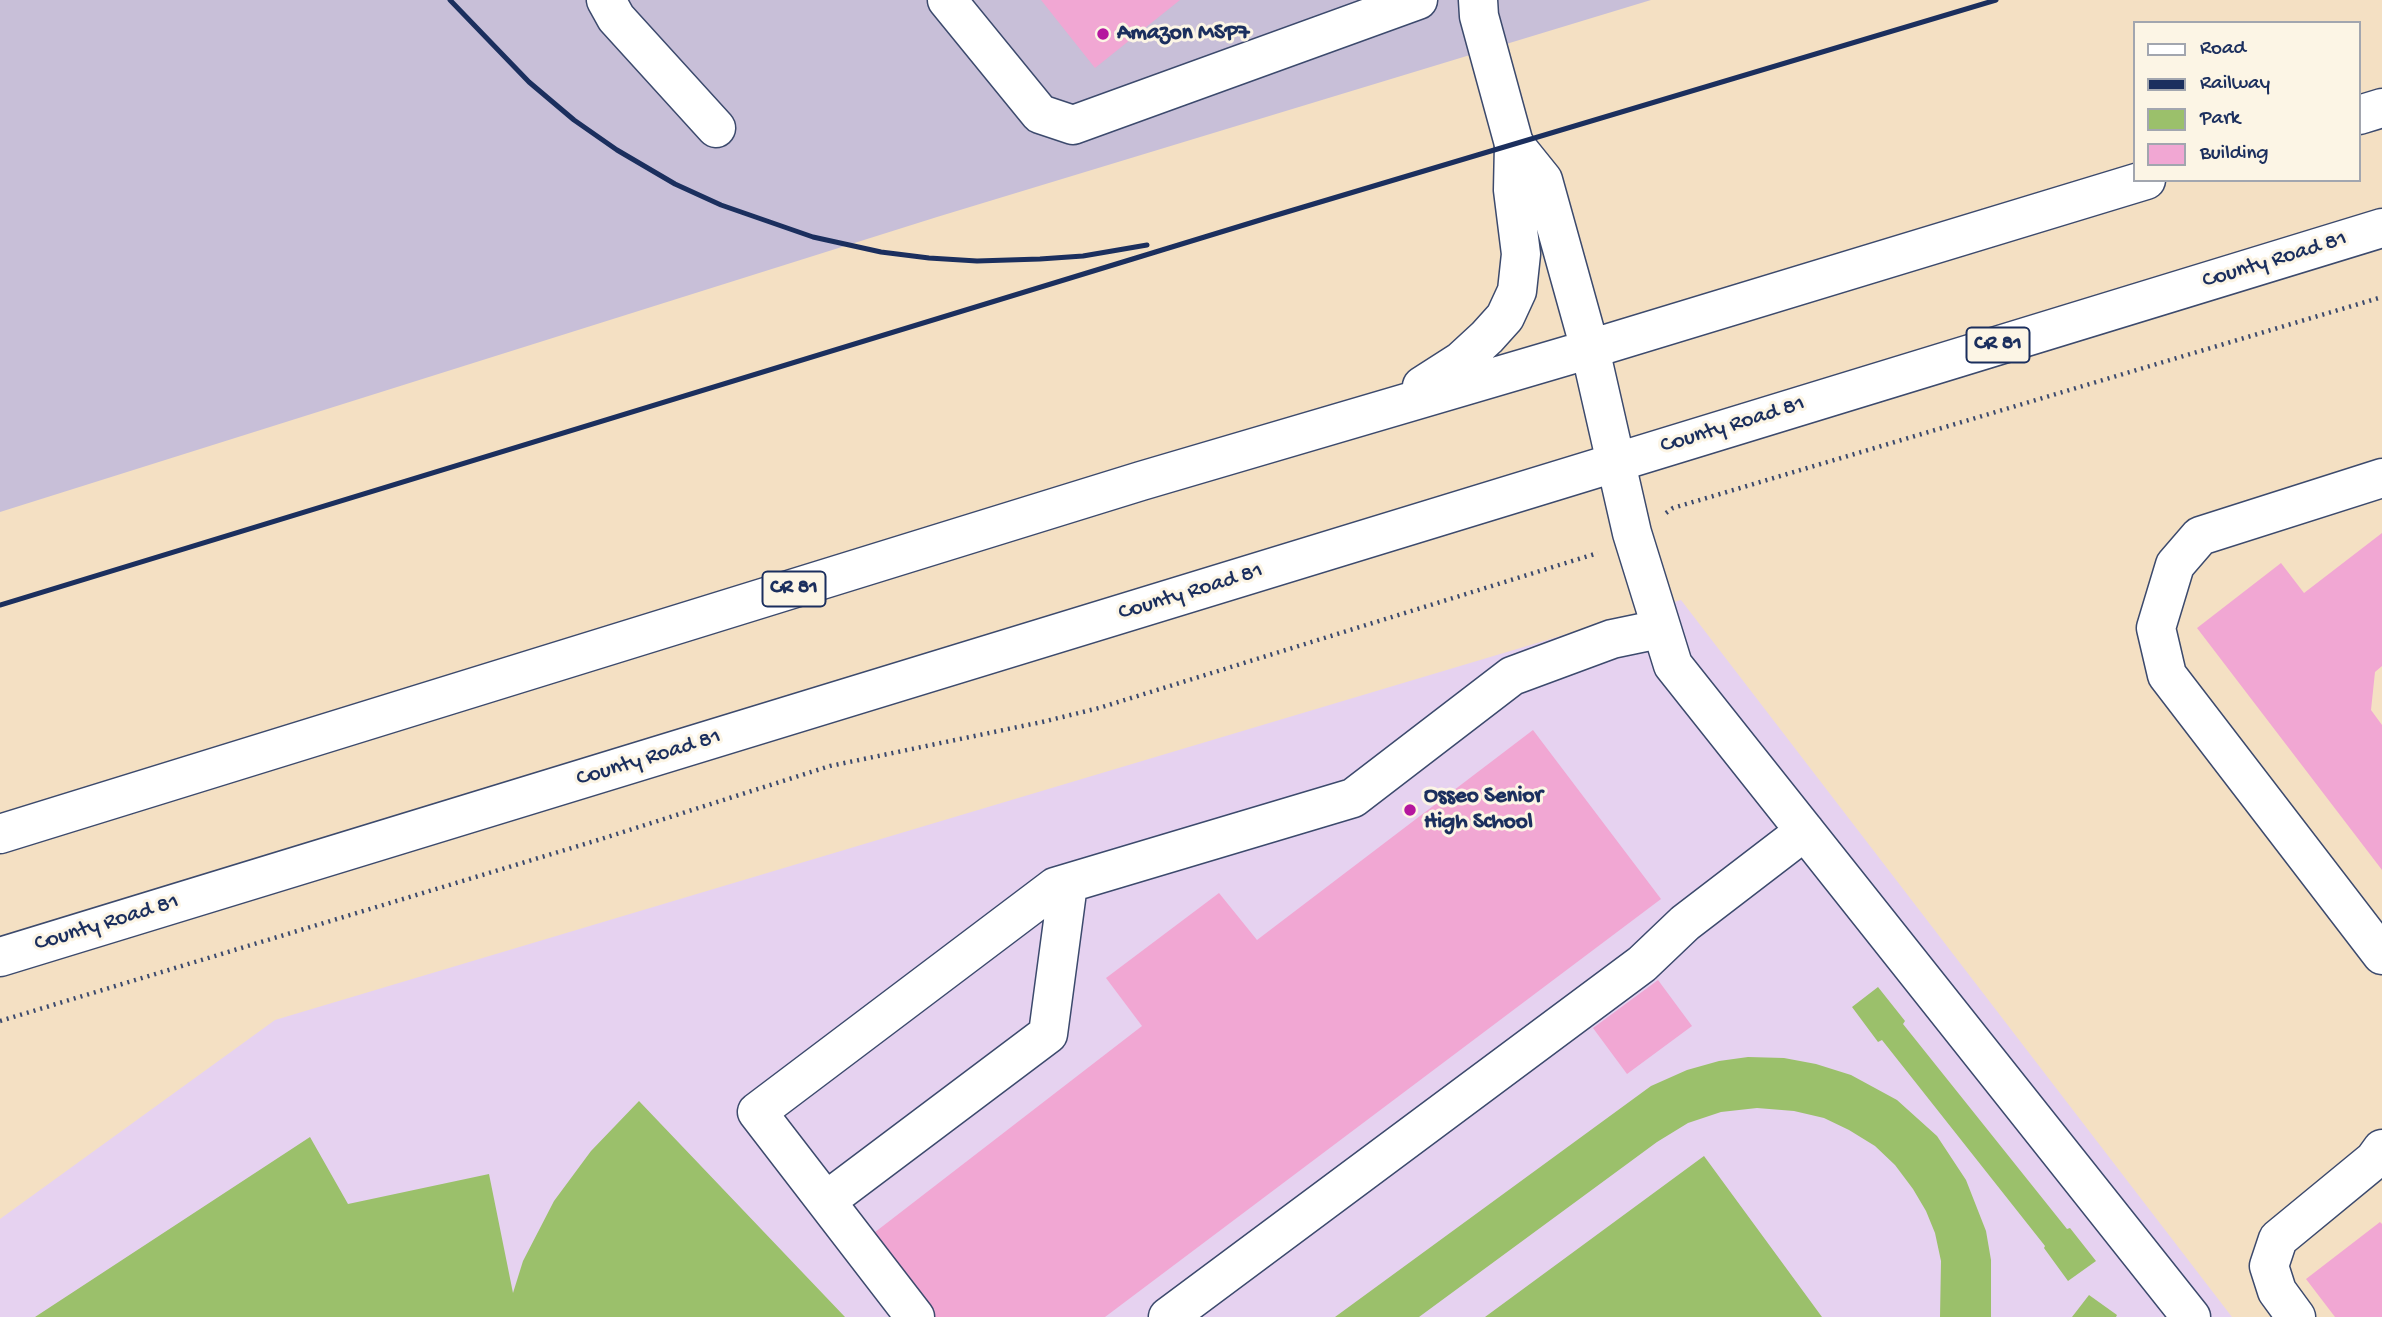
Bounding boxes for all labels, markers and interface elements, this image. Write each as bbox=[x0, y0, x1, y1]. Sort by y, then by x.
place label: Amazon MSP7 bbox=[1117, 20, 1249, 48]
legend bbox=[2134, 21, 2361, 182]
marker: Amazon MSP7 bbox=[1095, 26, 1111, 42]
text: Road bbox=[2200, 37, 2246, 62]
text: Railway bbox=[2200, 72, 2270, 97]
text: Park bbox=[2200, 107, 2240, 132]
text: Building bbox=[2200, 142, 2269, 167]
street label: County Road 81 bbox=[2199, 226, 2351, 296]
road number: CR 81 bbox=[1966, 328, 2030, 362]
street label: County Road 81 bbox=[1657, 391, 1809, 461]
street label: County Road 81 bbox=[1115, 558, 1267, 628]
road number: CR 81 bbox=[762, 572, 826, 606]
street label: County Road 81 bbox=[573, 724, 725, 794]
place label: Osseo Senior High School bbox=[1424, 783, 1543, 837]
marker: Osseo Senior High School bbox=[1402, 802, 1418, 818]
street label: County Road 81 bbox=[31, 889, 183, 959]

